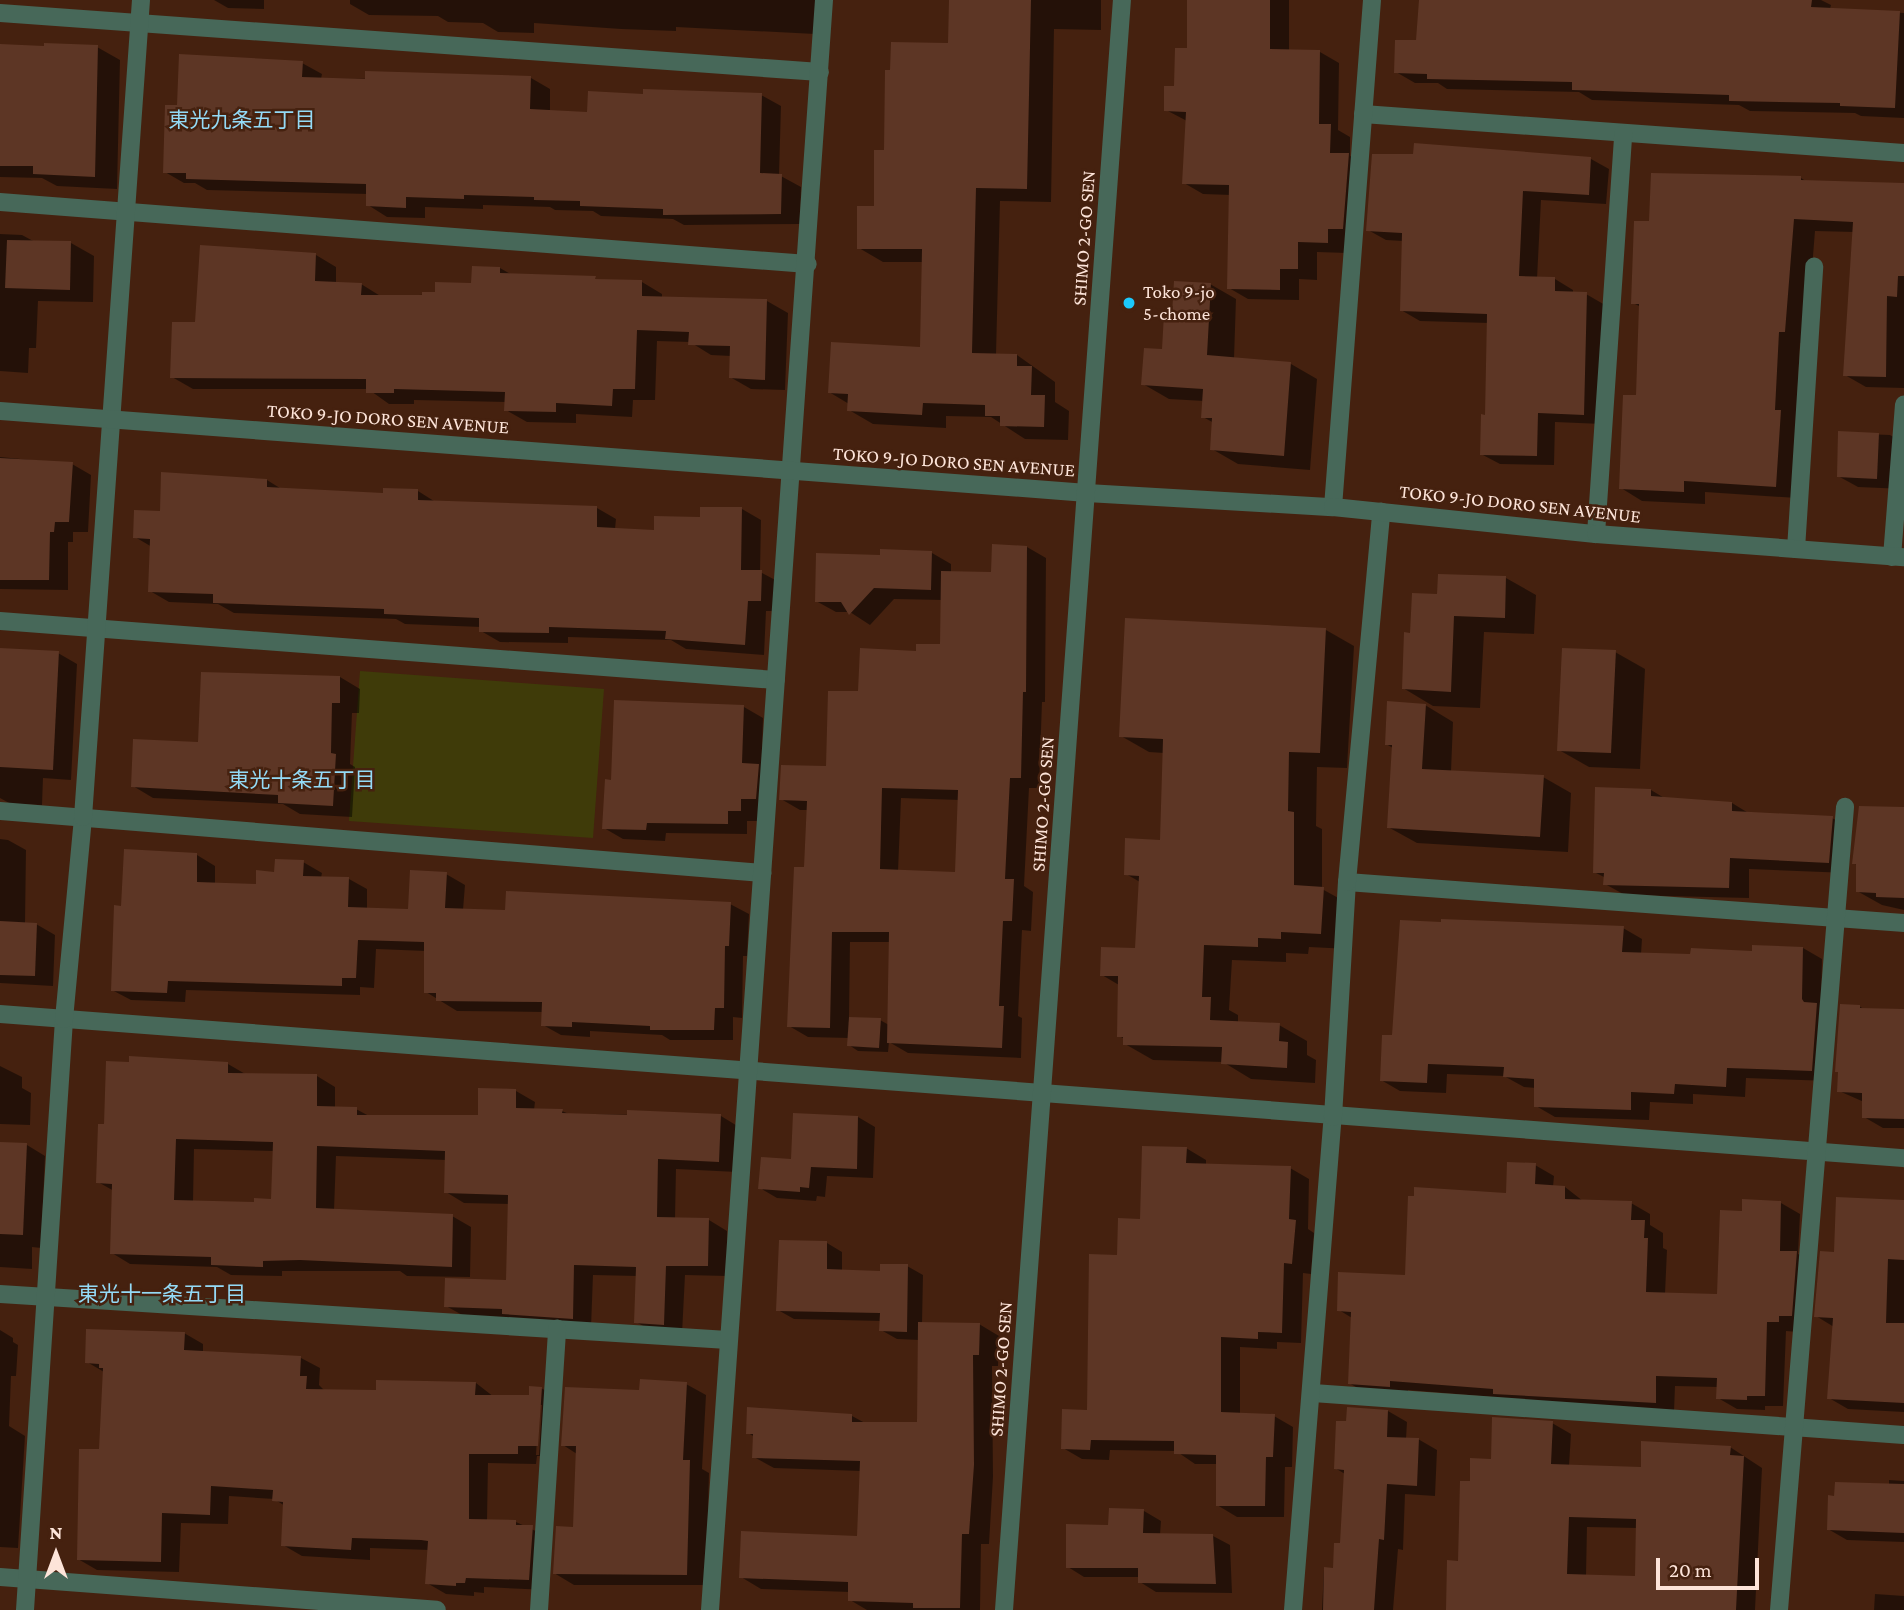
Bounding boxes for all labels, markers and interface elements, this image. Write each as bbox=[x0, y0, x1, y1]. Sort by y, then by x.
district label: 東光九条五丁目 bbox=[169, 107, 315, 133]
street label: SHIMO 2-GO SEN bbox=[1068, 170, 1100, 306]
place label: Toko 9-jo 5-chome bbox=[1143, 281, 1215, 325]
marker: Toko 9-jo 5-chome bbox=[1121, 295, 1137, 311]
street label: TOKO 9-JO DORO SEN AVENUE bbox=[266, 399, 510, 439]
street label: TOKO 9-JO DORO SEN AVENUE bbox=[832, 442, 1076, 482]
street label: TOKO 9-JO DORO SEN AVENUE bbox=[1398, 480, 1642, 528]
street label: SHIMO 2-GO SEN bbox=[1027, 736, 1059, 872]
district label: 東光十条五丁目 bbox=[229, 767, 375, 793]
district label: 東光十一条五丁目 bbox=[78, 1281, 246, 1307]
street label: SHIMO 2-GO SEN bbox=[985, 1301, 1017, 1437]
north arrow bbox=[21, 1519, 91, 1589]
text: N bbox=[50, 1522, 62, 1543]
scale bar bbox=[1659, 1544, 1762, 1588]
text: 20 m bbox=[1669, 1558, 1712, 1582]

